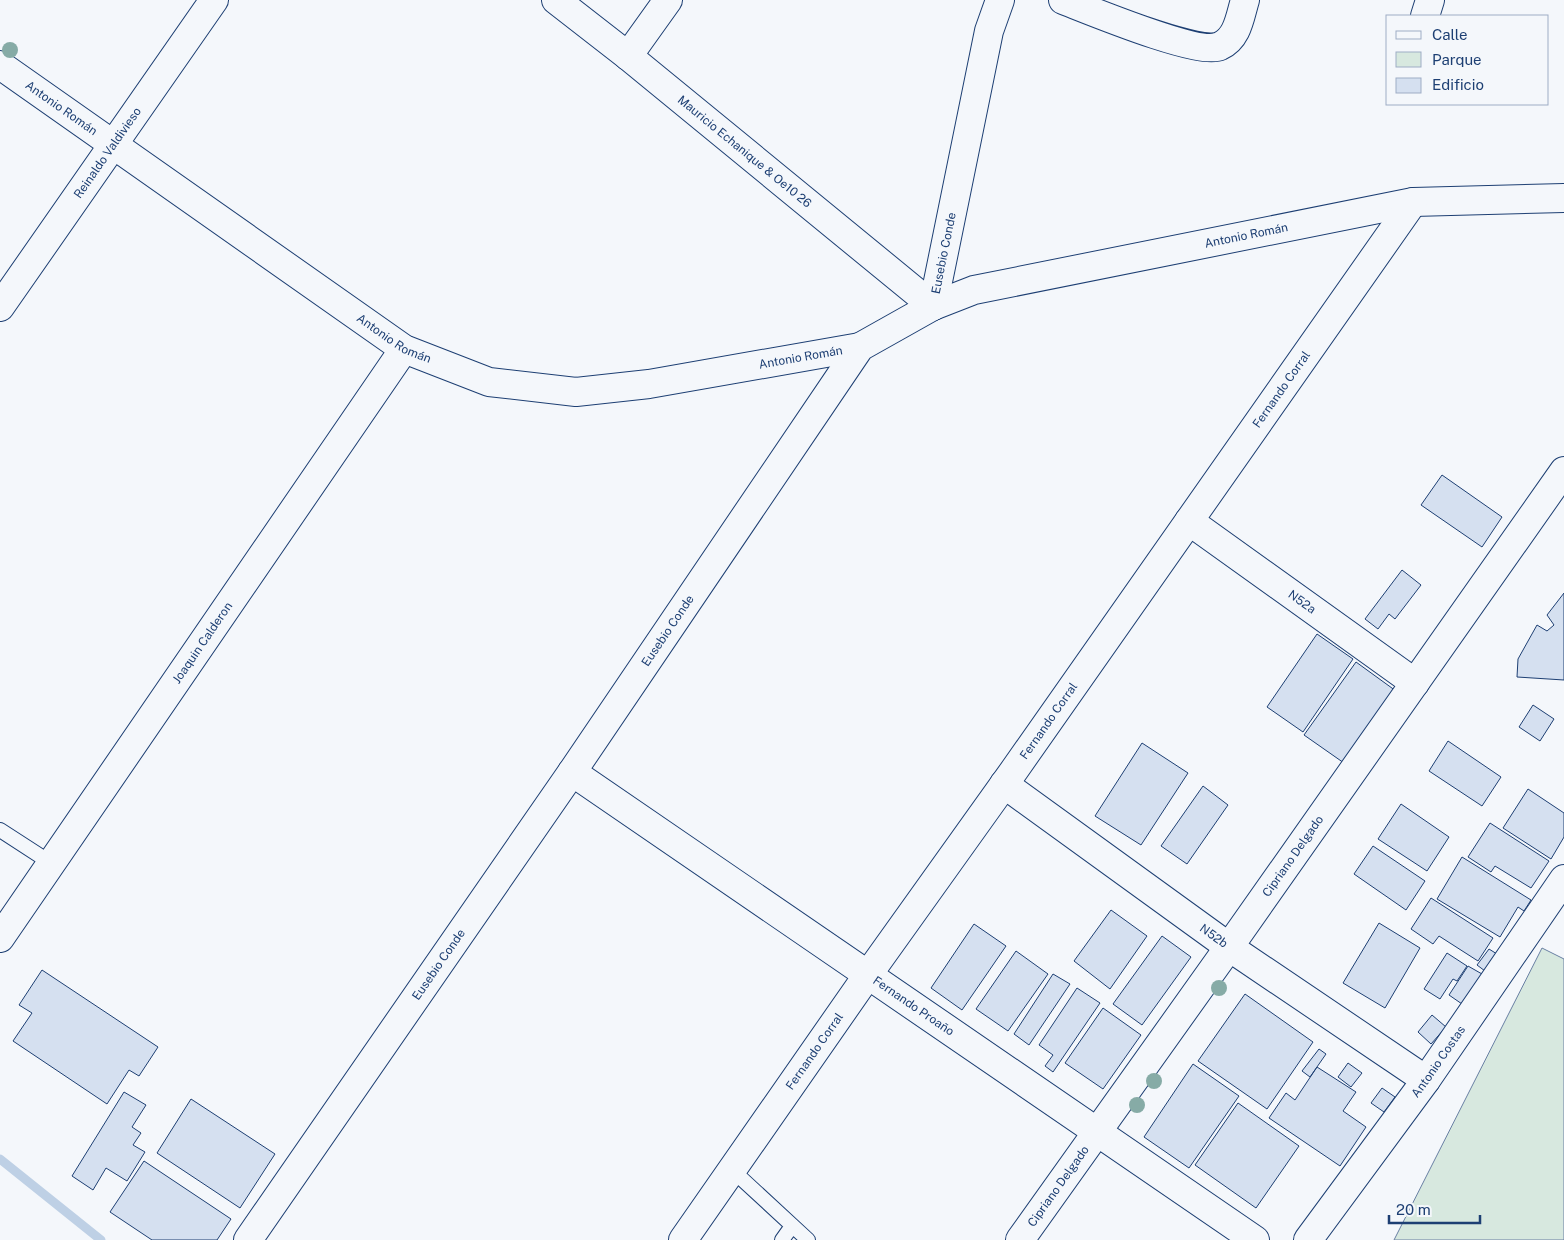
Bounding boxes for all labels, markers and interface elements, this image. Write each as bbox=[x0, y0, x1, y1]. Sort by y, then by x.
legend bbox=[1386, 15, 1549, 105]
text: Calle bbox=[1432, 26, 1468, 43]
text: Parque bbox=[1432, 51, 1482, 68]
text: Edificio bbox=[1432, 76, 1484, 93]
street label: Antonio Román bbox=[23, 78, 100, 138]
street label: Mauricio Echanique & Oe10 26 bbox=[675, 93, 814, 211]
street label: Reinaldo Valdivieso bbox=[71, 104, 144, 201]
street label: Eusebio Conde bbox=[929, 211, 959, 295]
street label: Antonio Román bbox=[1203, 220, 1289, 251]
street label: Antonio Román bbox=[354, 311, 433, 366]
street label: Antonio Román bbox=[758, 343, 844, 372]
street label: Fernando Corral bbox=[1250, 348, 1313, 430]
street label: N52a bbox=[1285, 587, 1318, 617]
street label: Eusebio Conde bbox=[639, 592, 697, 669]
street label: Joaquin Calderon bbox=[170, 599, 235, 686]
street label: Fernando Corral bbox=[1017, 680, 1081, 762]
street label: Cipriano Delgado bbox=[1260, 813, 1326, 900]
street label: N52b bbox=[1197, 921, 1230, 951]
street label: Eusebio Conde bbox=[409, 926, 468, 1003]
street label: Fernando Proaño bbox=[870, 973, 957, 1039]
street label: Fernando Corral bbox=[783, 1010, 846, 1092]
street label: Antonio Costas bbox=[1409, 1023, 1468, 1100]
street label: Cipriano Delgado bbox=[1025, 1143, 1092, 1230]
scale bar bbox=[1389, 1192, 1480, 1224]
text: 20 m bbox=[1396, 1201, 1431, 1218]

